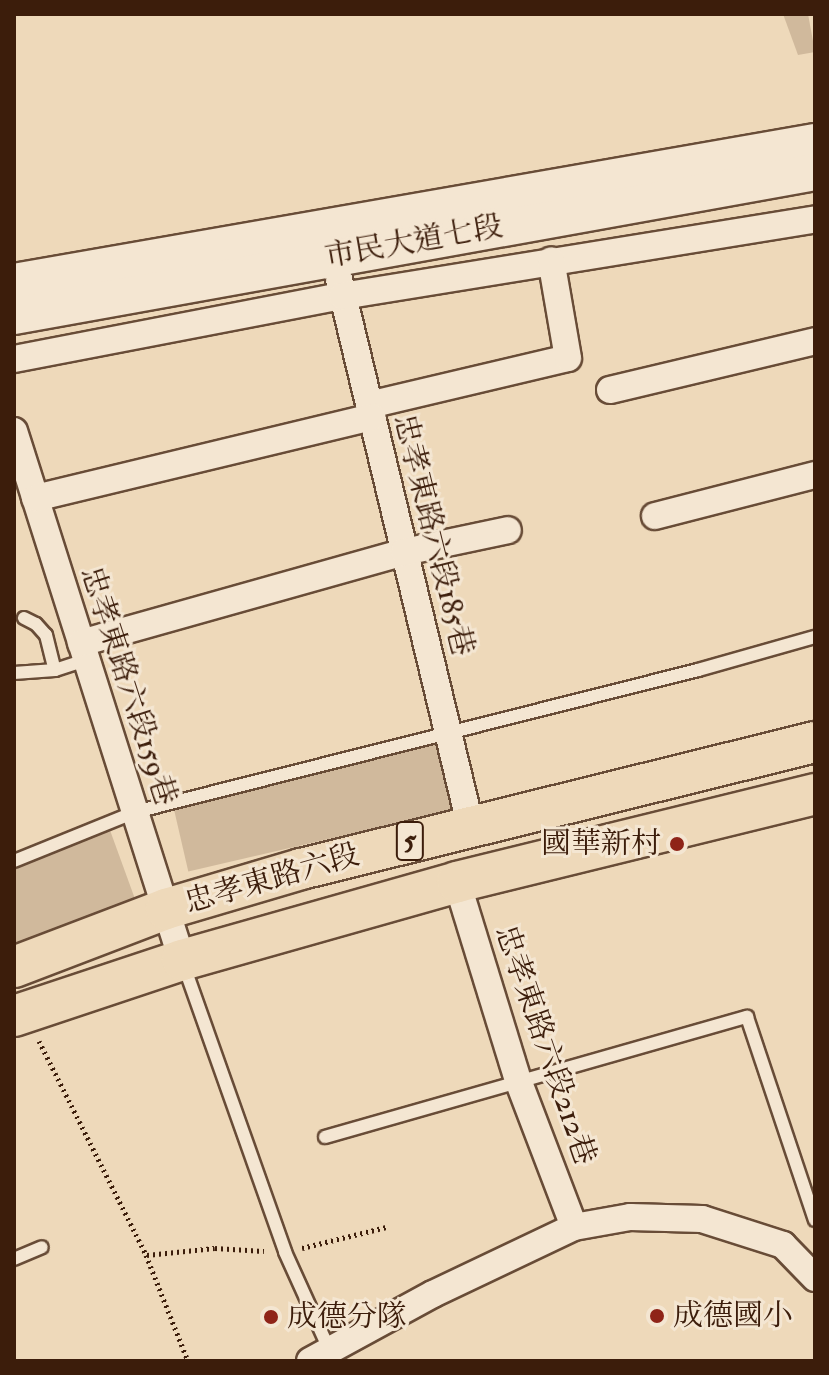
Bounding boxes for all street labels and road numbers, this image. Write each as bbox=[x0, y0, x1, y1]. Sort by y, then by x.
street label: 市民大道七段 bbox=[322, 209, 506, 275]
street label: 忠孝東路六段185巷 bbox=[386, 410, 480, 660]
street label: 忠孝東路六段159巷 bbox=[72, 562, 184, 810]
road number: 5 bbox=[394, 817, 426, 865]
street label: 忠孝東路六段 bbox=[181, 837, 363, 921]
street label: 忠孝東路六段212巷 bbox=[487, 920, 603, 1170]

